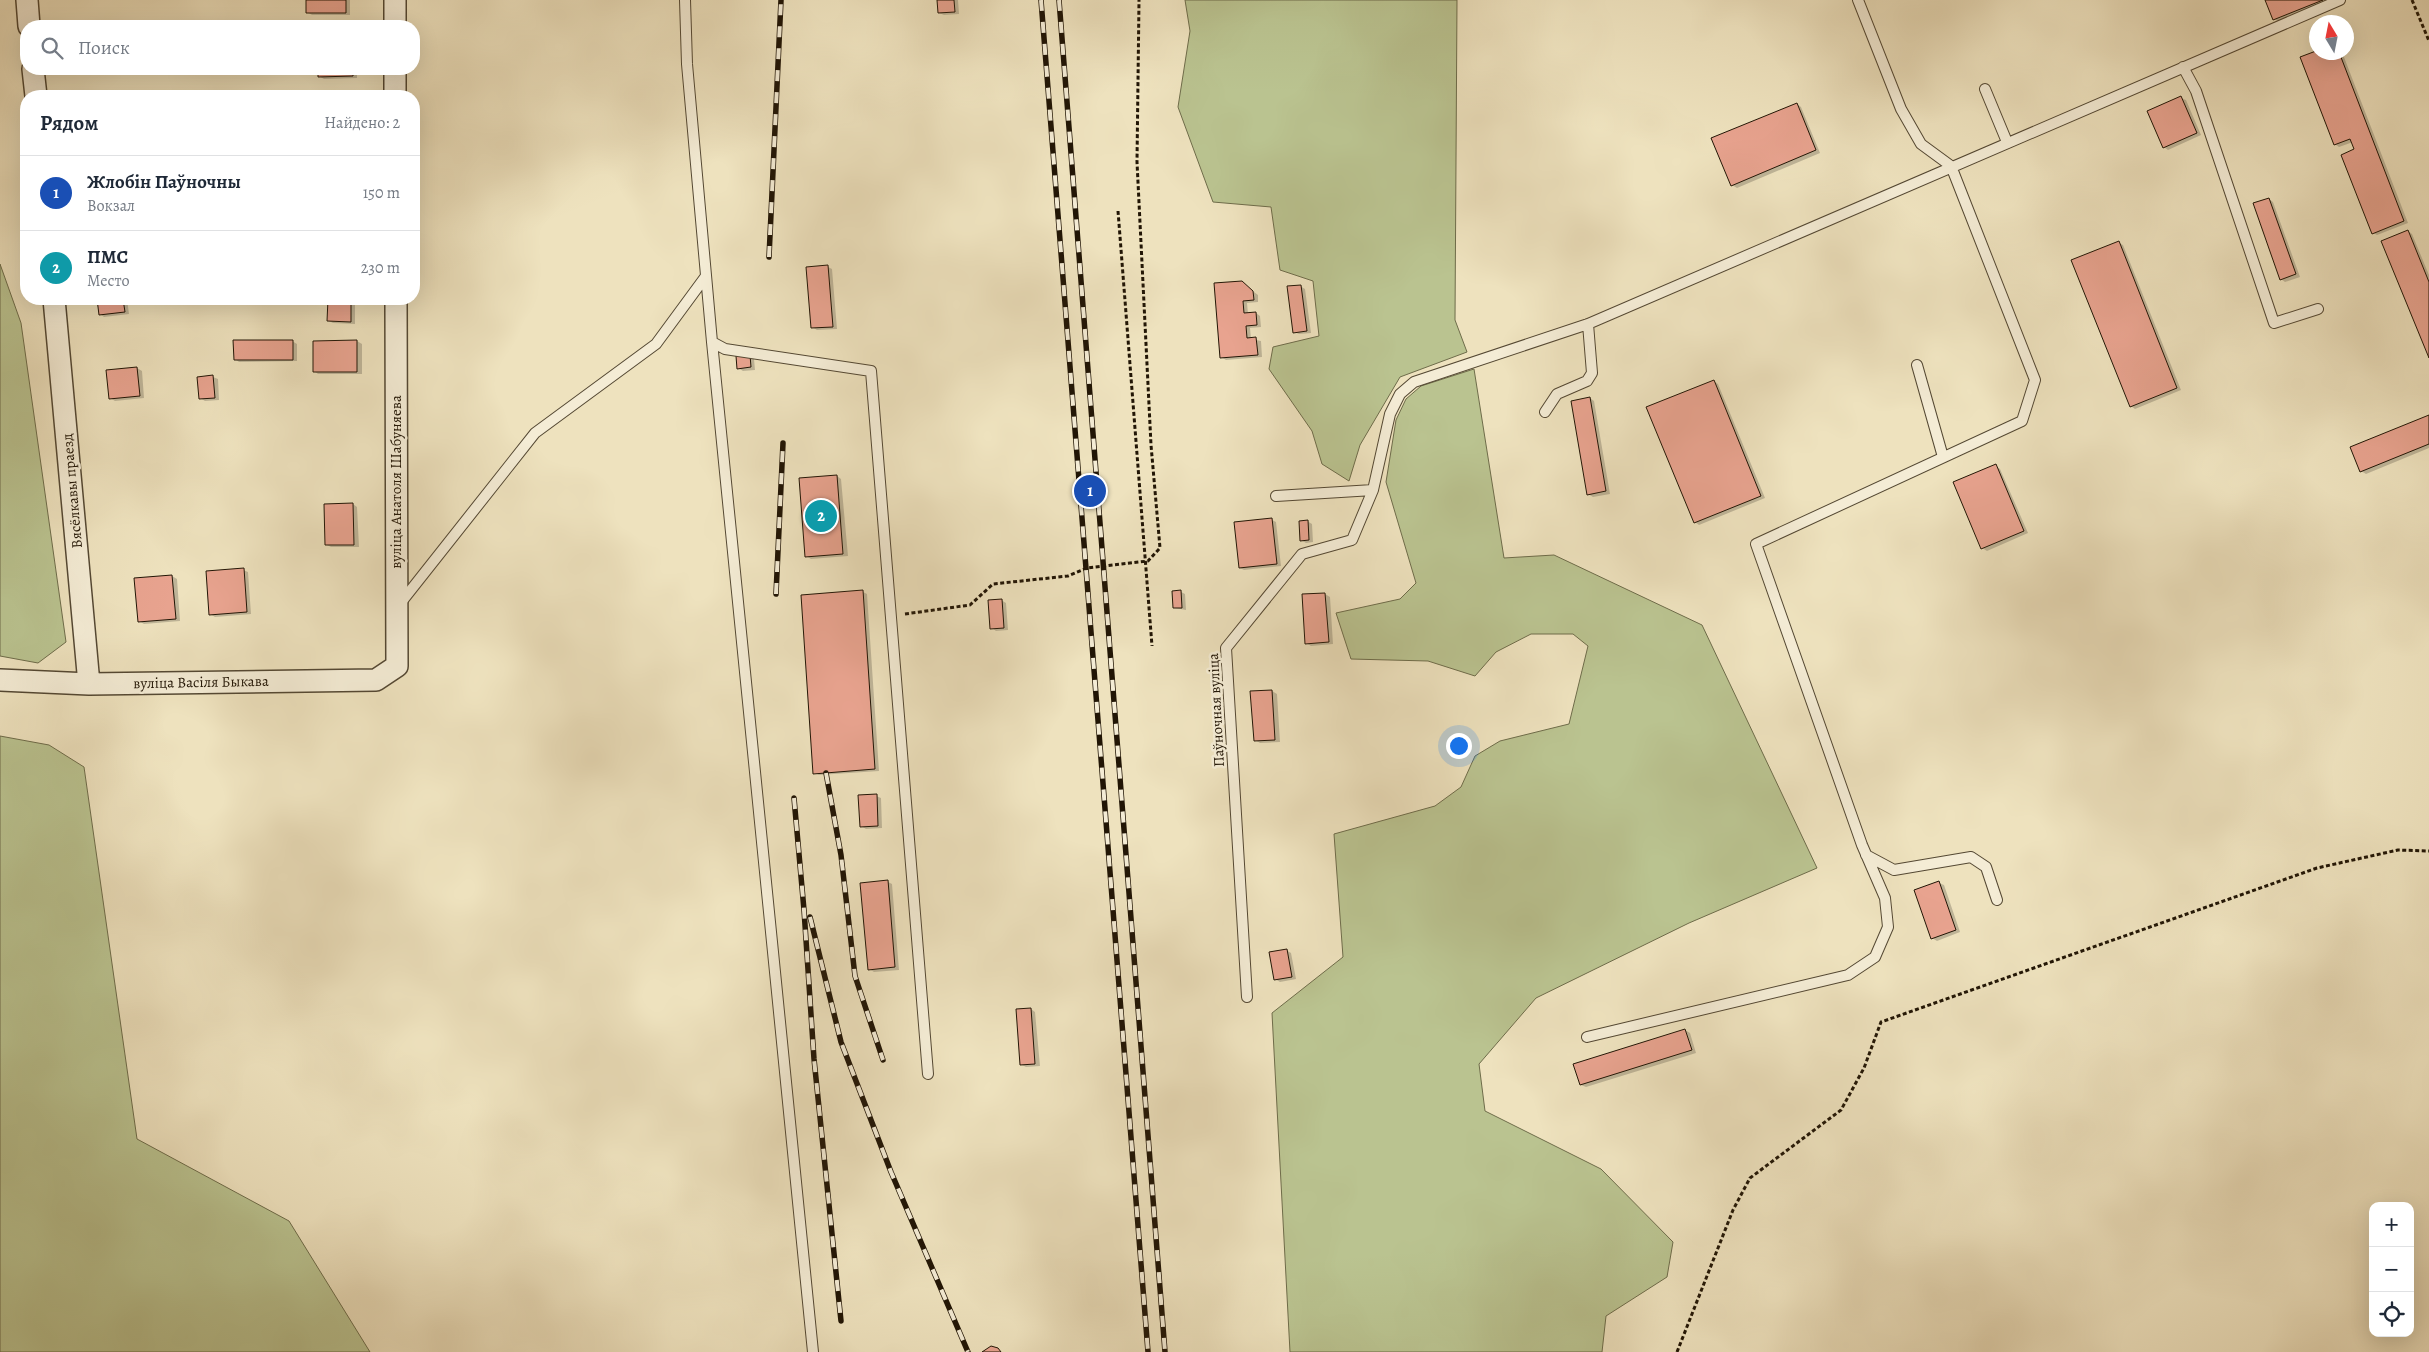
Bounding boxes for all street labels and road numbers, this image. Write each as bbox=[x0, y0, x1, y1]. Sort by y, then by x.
street label: вуліца Анатоля Шабуняева bbox=[386, 395, 406, 569]
street label: Вясёлкавы праезд bbox=[57, 433, 87, 549]
street label: Паўночная вуліца bbox=[1203, 652, 1229, 767]
street label: вуліца Васіля Быкава bbox=[133, 671, 269, 693]

